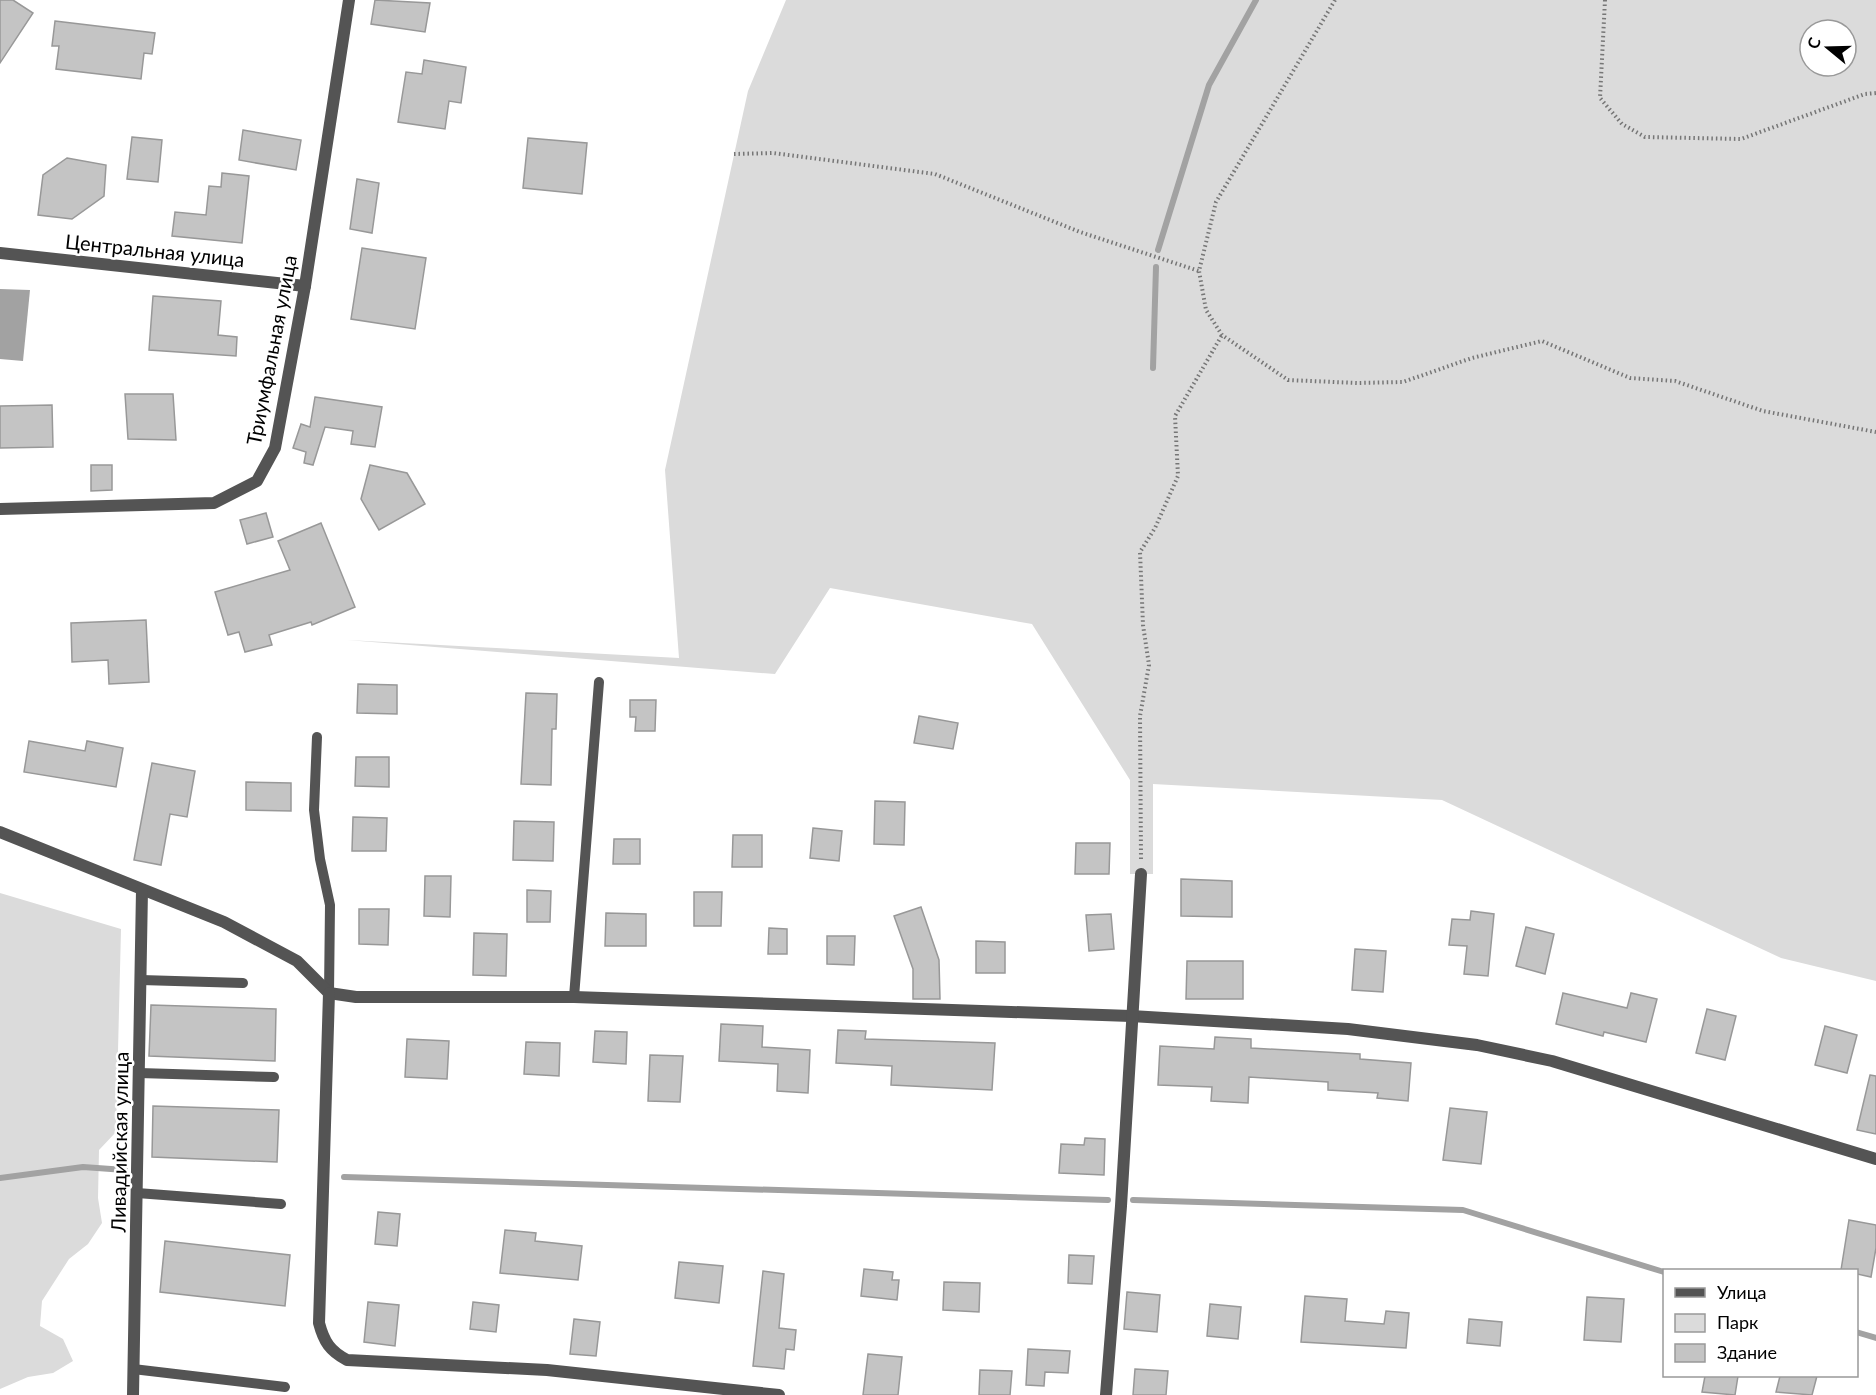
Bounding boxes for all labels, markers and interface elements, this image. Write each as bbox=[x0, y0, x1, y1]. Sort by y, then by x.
north arrow bbox=[1798, 18, 1858, 78]
text: С bbox=[1803, 34, 1824, 51]
street label: Центральная улица bbox=[64, 229, 246, 271]
street label: Триумфальная улица bbox=[241, 253, 301, 447]
street label: Ливадийская улица bbox=[105, 1052, 133, 1233]
legend bbox=[1663, 1269, 1858, 1377]
text: Улица bbox=[1717, 1281, 1767, 1303]
text: Парк bbox=[1717, 1311, 1759, 1333]
text: Здание bbox=[1717, 1341, 1777, 1363]

